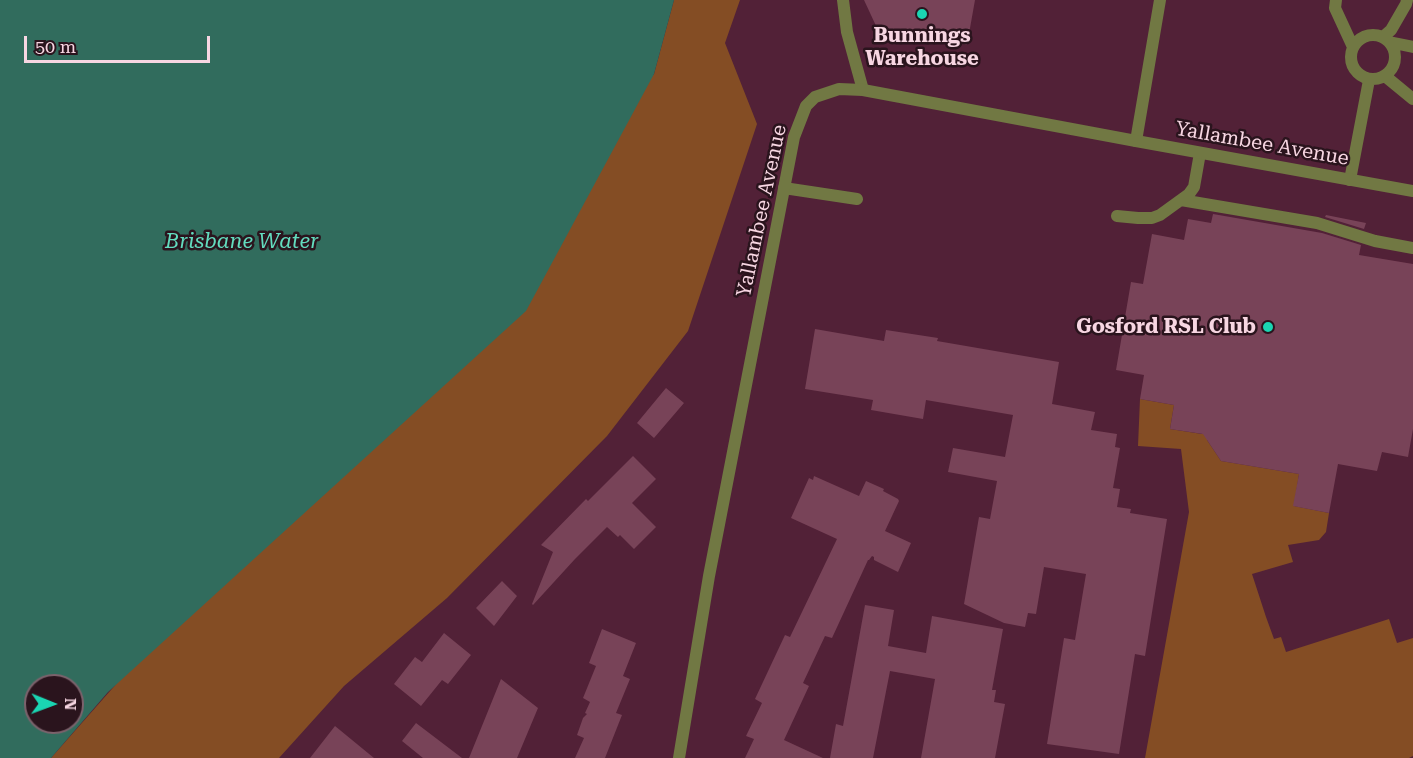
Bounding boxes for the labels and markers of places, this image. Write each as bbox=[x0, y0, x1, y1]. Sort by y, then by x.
marker: Bunnings Warehouse bbox=[915, 7, 929, 21]
place label: Bunnings Warehouse bbox=[865, 24, 979, 71]
place label: Gosford RSL Club bbox=[1076, 315, 1256, 339]
marker: Gosford RSL Club bbox=[1261, 320, 1275, 334]

